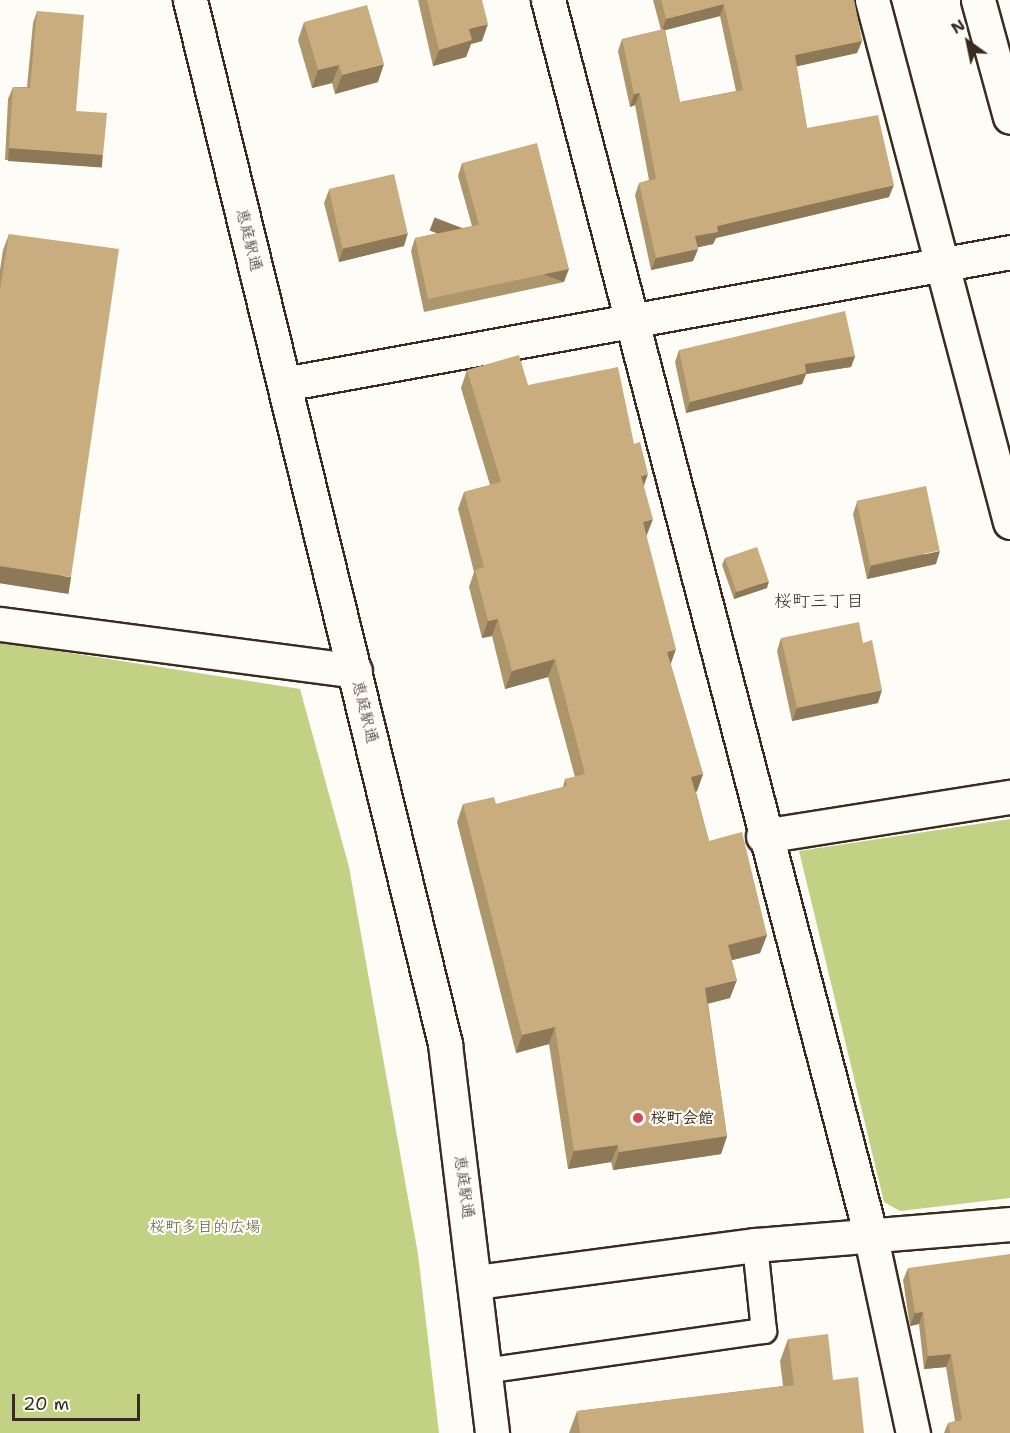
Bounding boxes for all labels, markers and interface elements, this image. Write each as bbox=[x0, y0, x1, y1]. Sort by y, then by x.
north arrow bbox=[938, 12, 998, 72]
text: N bbox=[947, 14, 969, 39]
street label: 恵庭駅通 bbox=[232, 207, 266, 273]
district label: 桜町三丁目 bbox=[774, 590, 864, 612]
street label: 恵庭駅通 bbox=[348, 679, 382, 745]
place label: 桜町会館 bbox=[650, 1108, 714, 1128]
marker: 桜町会館 bbox=[631, 1111, 645, 1125]
street label: 恵庭駅通 bbox=[450, 1154, 478, 1220]
park label: 桜町多目的広場 bbox=[149, 1217, 261, 1237]
scale bar bbox=[15, 1382, 142, 1420]
text: 20 m bbox=[23, 1392, 69, 1416]

